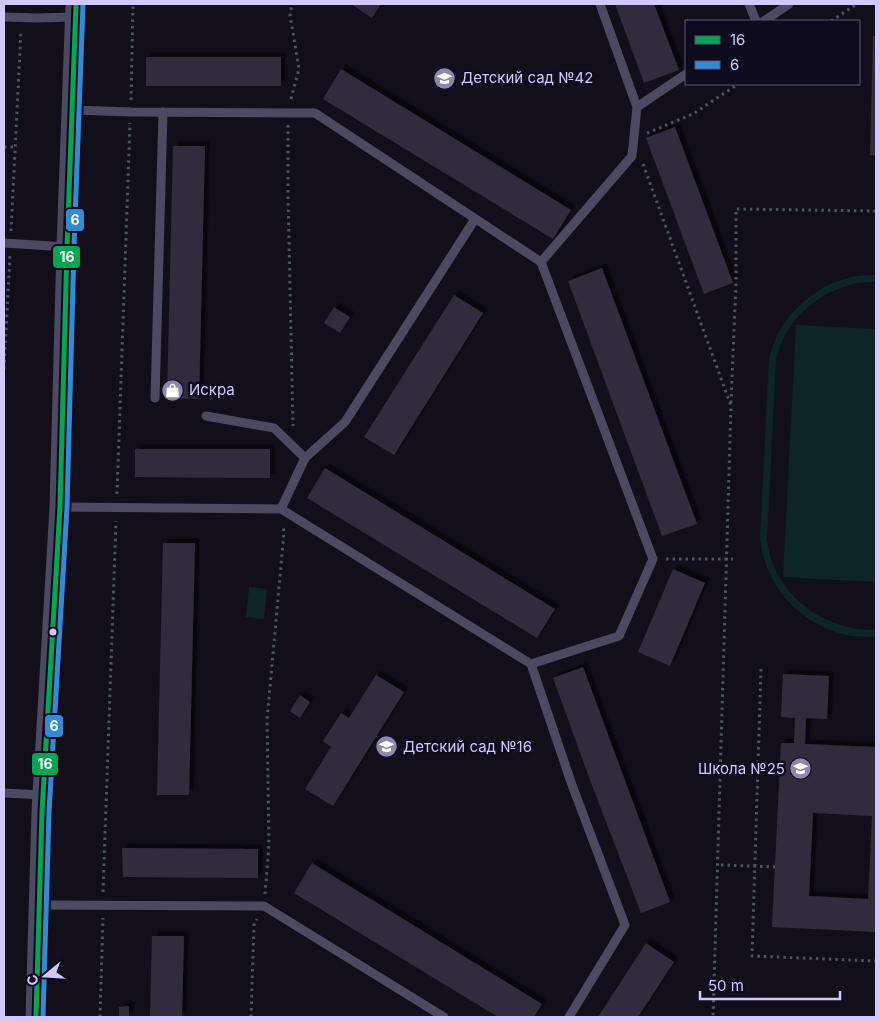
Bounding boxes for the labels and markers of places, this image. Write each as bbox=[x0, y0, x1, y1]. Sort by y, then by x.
school or university icon: Детский сад №42 bbox=[433, 66, 457, 90]
place label: Детский сад №42 bbox=[461, 68, 593, 87]
shop icon: Искра bbox=[161, 378, 185, 402]
place label: Искра bbox=[189, 380, 235, 399]
unlabelled marker bbox=[48, 627, 58, 637]
school or university icon: Детский сад №16 bbox=[375, 735, 399, 759]
place label: Детский сад №16 bbox=[403, 737, 532, 756]
school or university icon: Школа №25 bbox=[789, 757, 813, 781]
place label: Школа №25 bbox=[698, 759, 785, 778]

